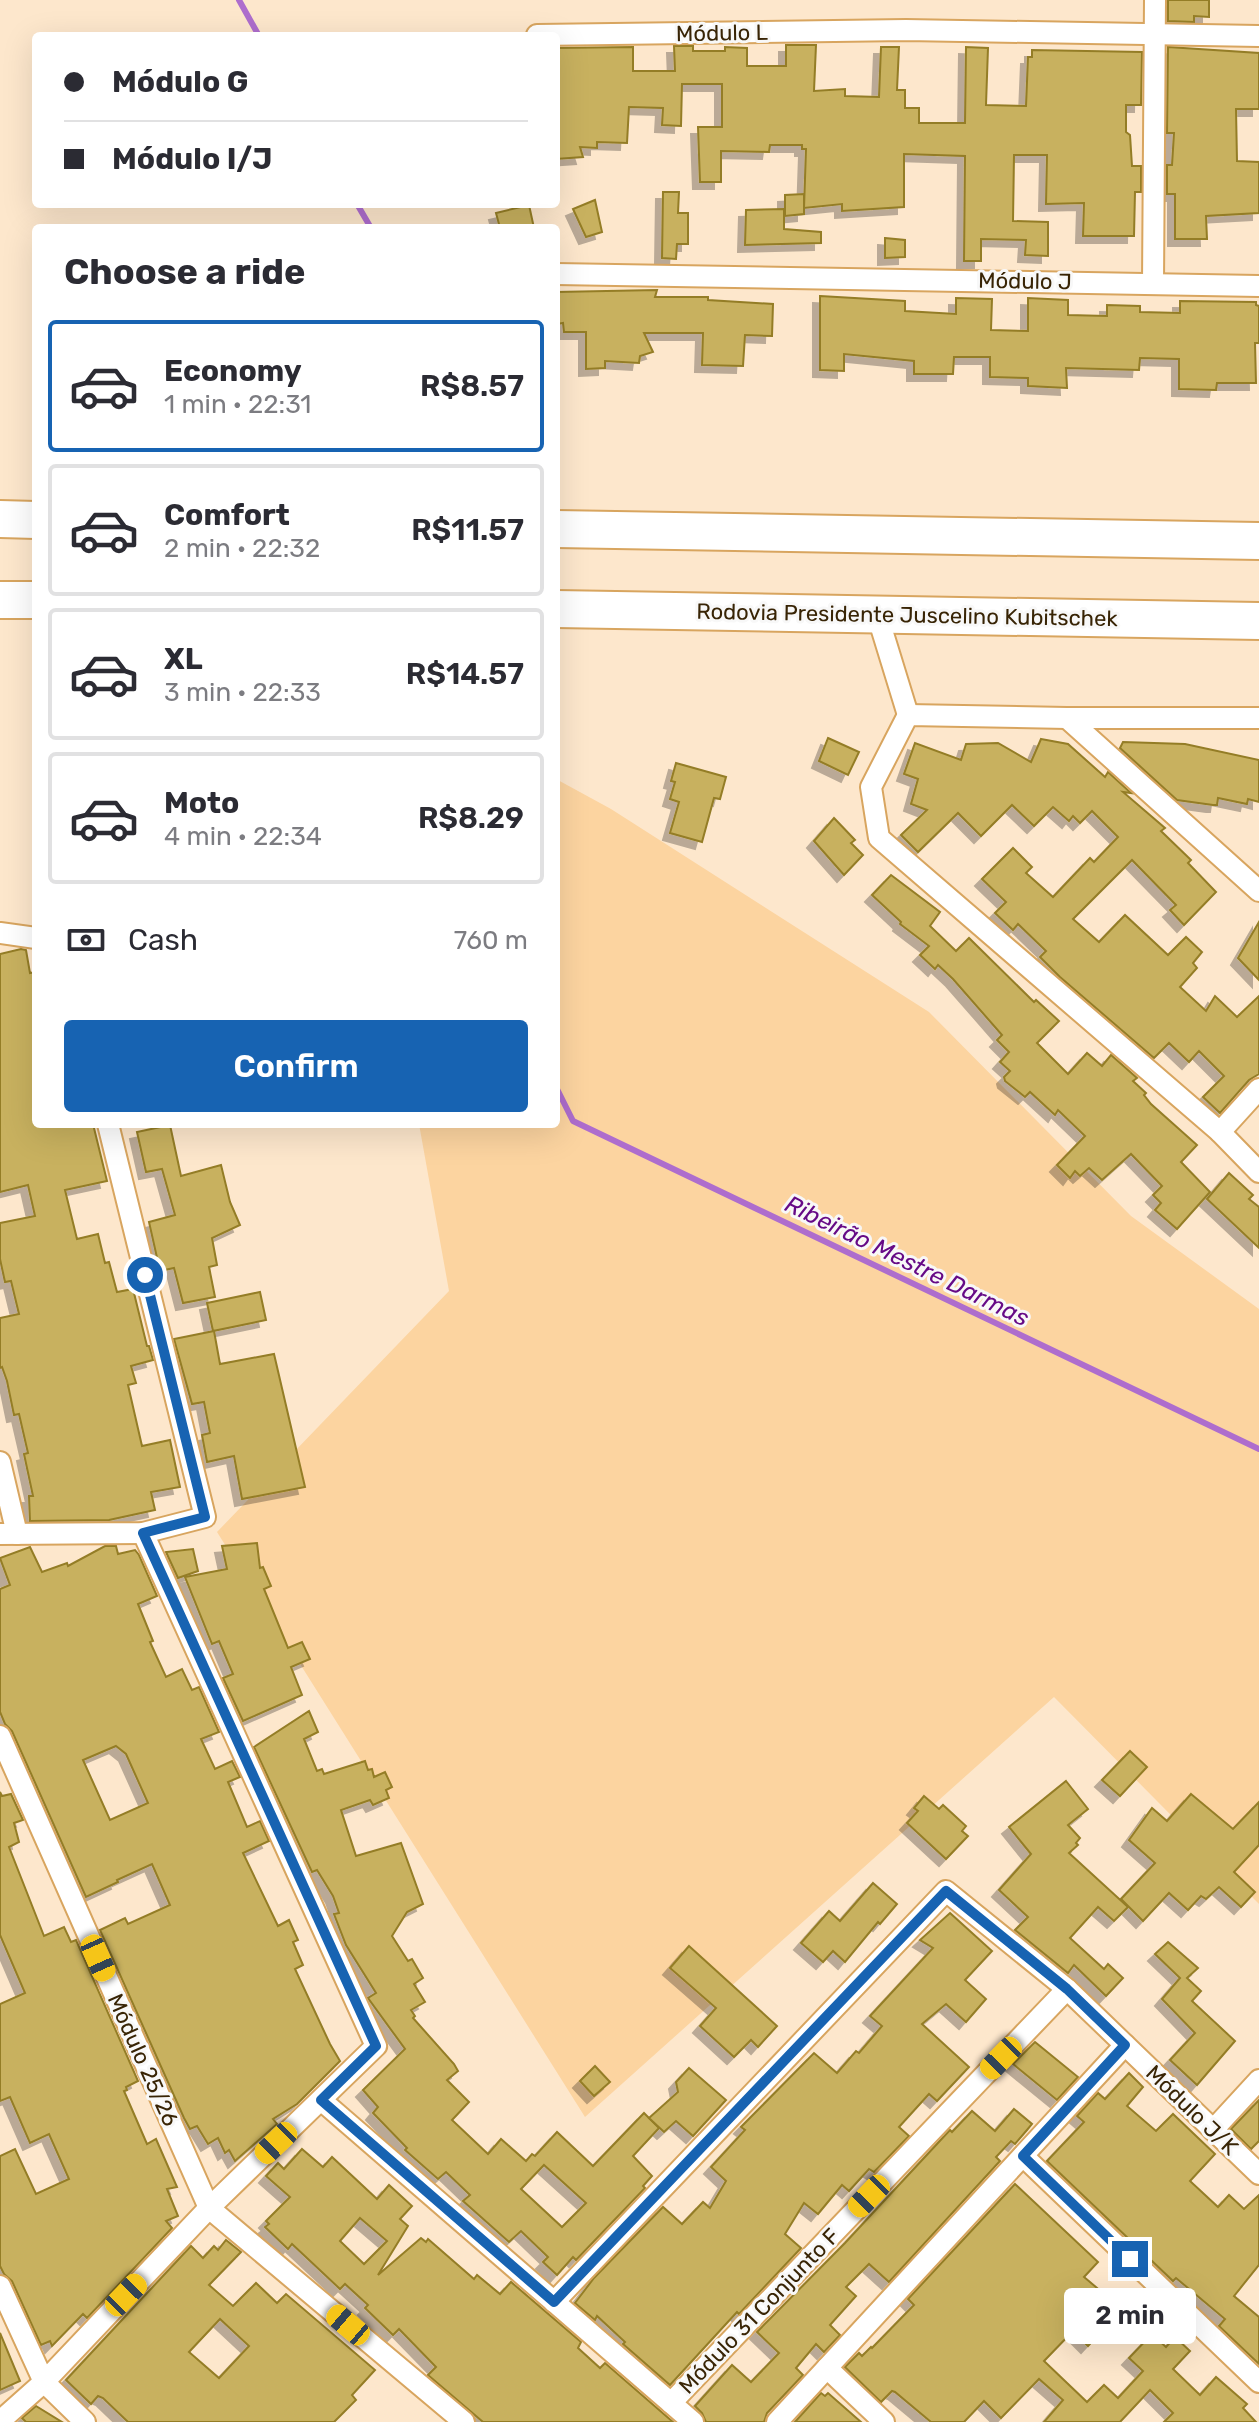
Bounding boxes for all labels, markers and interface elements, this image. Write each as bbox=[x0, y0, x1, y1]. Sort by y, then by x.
street label: Módulo L bbox=[676, 19, 768, 47]
text: Módulo G bbox=[112, 64, 248, 100]
text: Módulo I/J bbox=[112, 141, 272, 177]
text: Choose a ride bbox=[64, 250, 305, 293]
street label: Módulo J bbox=[978, 267, 1072, 295]
icon: car bbox=[68, 350, 140, 422]
text: Economy bbox=[164, 353, 302, 389]
text: R$8.57 bbox=[420, 368, 524, 404]
text: 1 min · 22:31 bbox=[164, 389, 311, 420]
icon: car bbox=[68, 494, 140, 566]
text: Comfort bbox=[164, 497, 290, 533]
text: R$11.57 bbox=[411, 512, 524, 548]
text: 2 min · 22:32 bbox=[164, 533, 320, 564]
street label: Rodovia Presidente Juscelino Kubitschek bbox=[696, 598, 1119, 632]
icon: car bbox=[68, 638, 140, 710]
text: XL bbox=[164, 641, 203, 677]
text: R$14.57 bbox=[406, 656, 524, 692]
text: 3 min · 22:33 bbox=[164, 677, 321, 708]
icon: car bbox=[68, 782, 140, 854]
text: Moto bbox=[164, 785, 239, 821]
text: R$8.29 bbox=[418, 800, 524, 836]
text: 4 min · 22:34 bbox=[164, 821, 322, 852]
icon: cash bbox=[64, 918, 108, 962]
text: Cash bbox=[128, 922, 198, 958]
text: 760 m bbox=[454, 925, 528, 956]
button: Confirm bbox=[64, 1020, 528, 1112]
water label: Ribeirão Mestre Darmas bbox=[780, 1190, 1034, 1332]
route start bbox=[127, 1257, 163, 1293]
car bbox=[77, 1931, 119, 1985]
street label: Módulo 25/26 bbox=[102, 1990, 184, 2130]
car bbox=[976, 2032, 1026, 2084]
street label: Módulo J/K bbox=[1140, 2059, 1244, 2161]
car bbox=[250, 2118, 302, 2168]
car bbox=[844, 2170, 894, 2222]
street label: Módulo 31 Conjunto F bbox=[673, 2223, 845, 2399]
route end bbox=[1112, 2241, 1148, 2277]
car bbox=[101, 2269, 151, 2321]
callout: 2 min bbox=[1064, 2287, 1196, 2343]
car bbox=[322, 2300, 374, 2350]
text: 2 min bbox=[1095, 2300, 1165, 2331]

